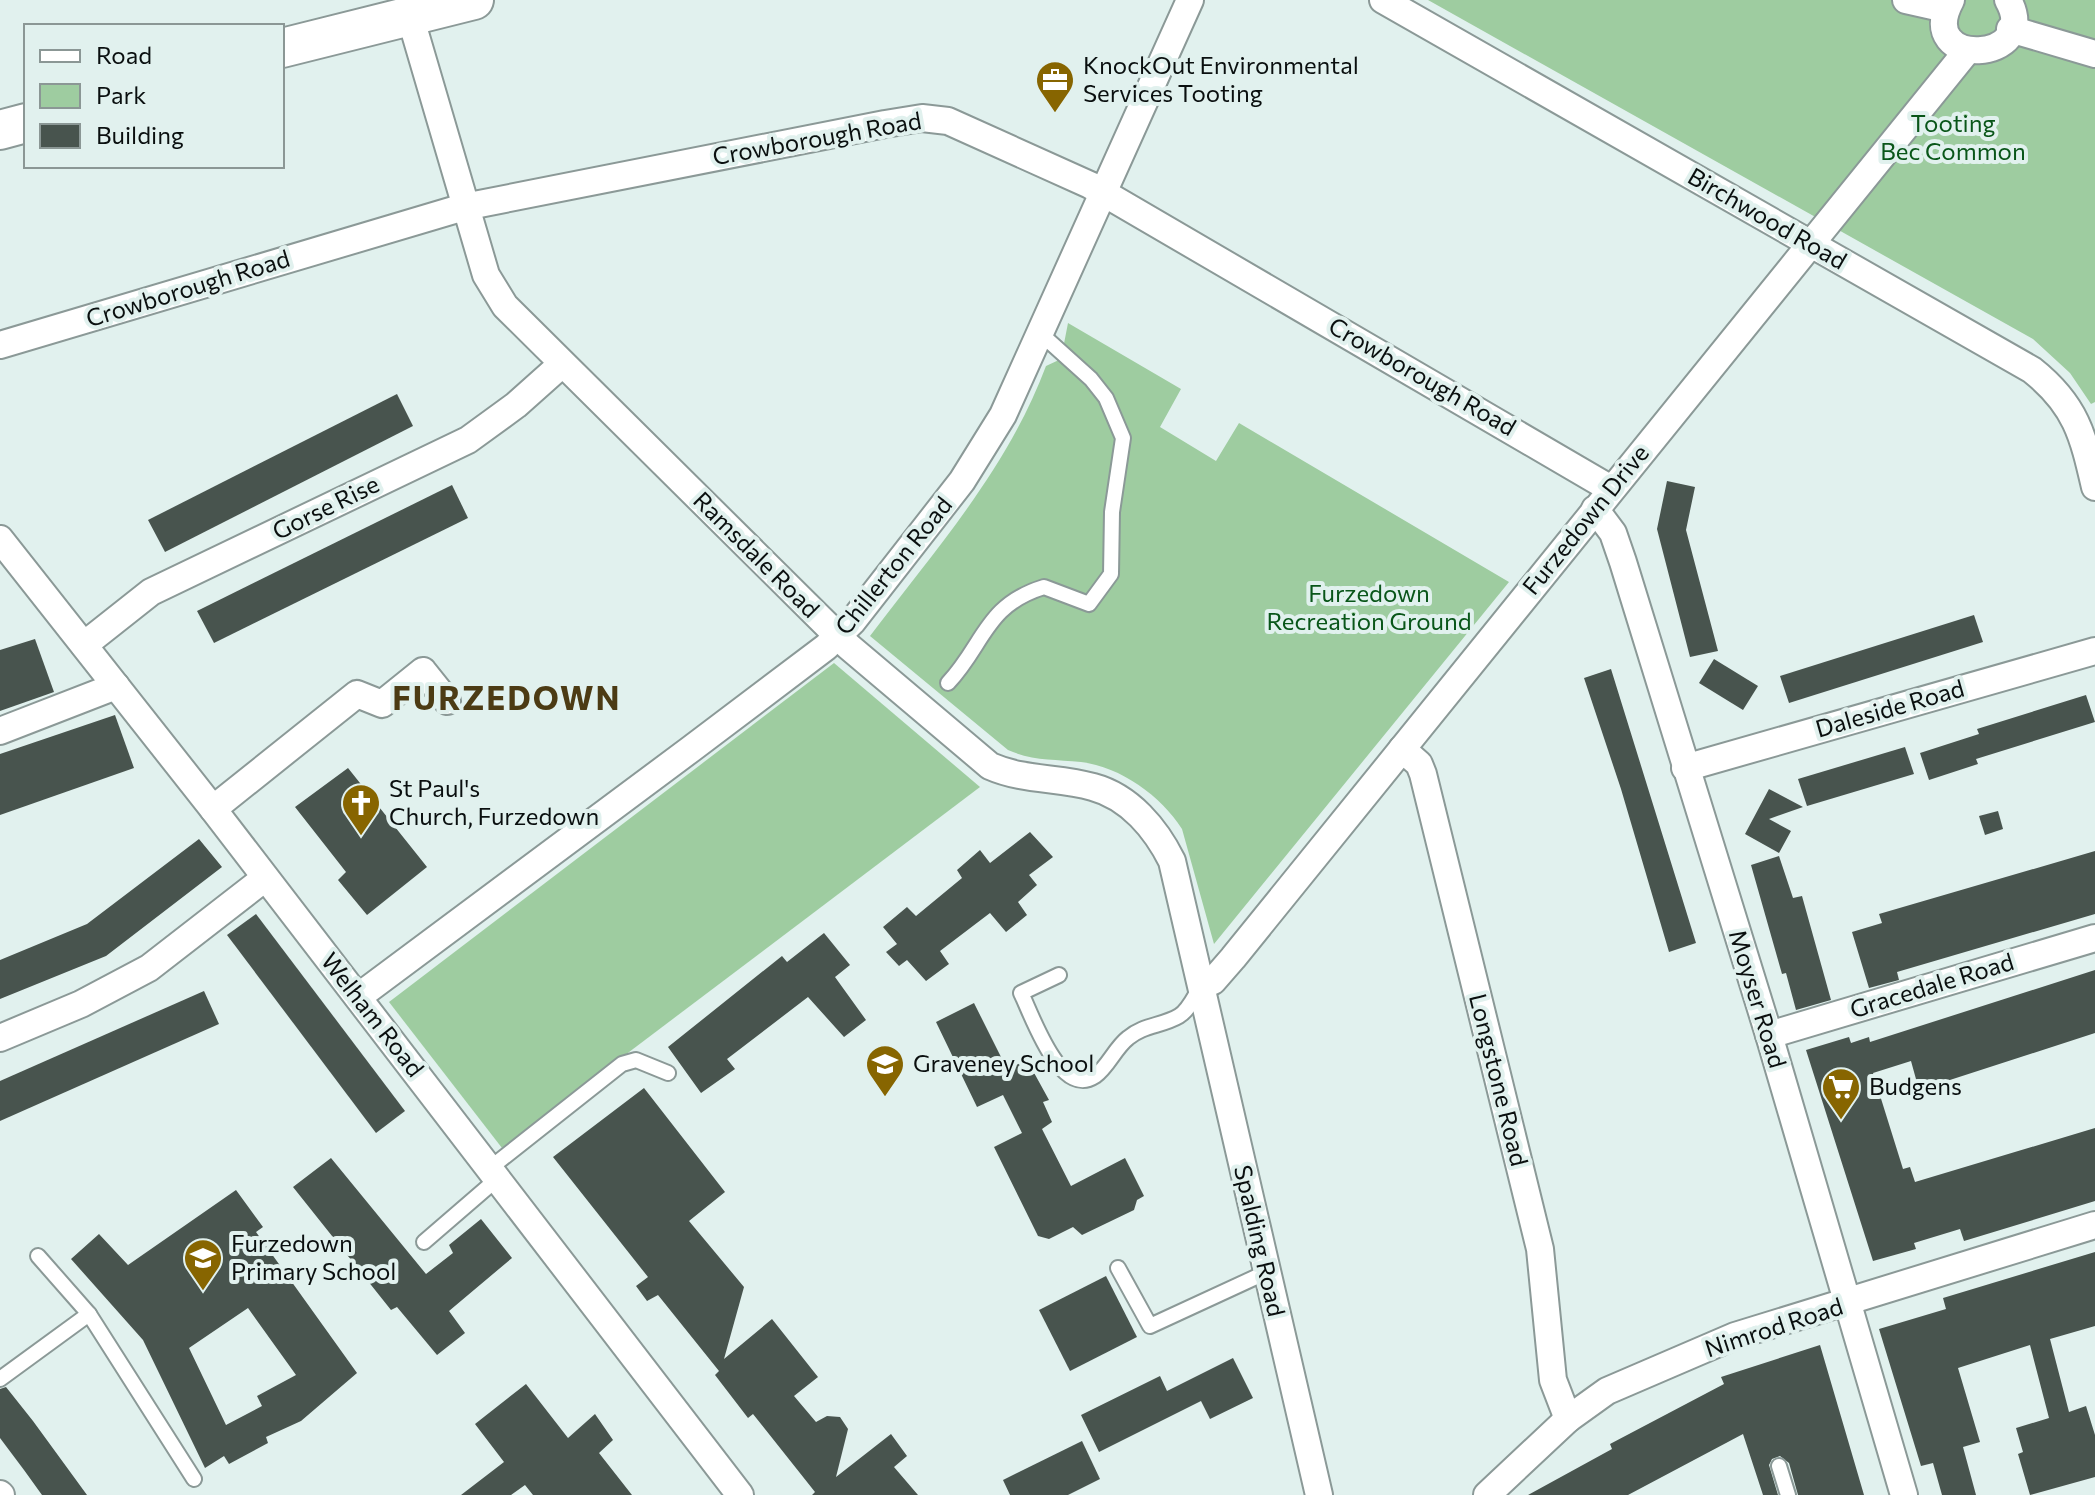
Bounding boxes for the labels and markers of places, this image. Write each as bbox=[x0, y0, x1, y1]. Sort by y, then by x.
place label: KnockOut Environmental Services Tooting bbox=[1083, 50, 1359, 107]
office icon: KnockOut Environmental Services Tooting bbox=[1034, 59, 1076, 114]
place label: St Paul's Church, Furzedown bbox=[389, 773, 599, 830]
church icon: St Paul's Church, Furzedown bbox=[340, 782, 382, 837]
school or university icon: Graveney School bbox=[864, 1043, 906, 1098]
place label: Graveney School bbox=[913, 1048, 1094, 1077]
supermarket icon: Budgens bbox=[1820, 1066, 1862, 1121]
place label: Budgens bbox=[1869, 1071, 1962, 1100]
place label: Furzedown Primary School bbox=[231, 1228, 396, 1285]
school or university icon: Furzedown Primary School bbox=[182, 1237, 224, 1292]

